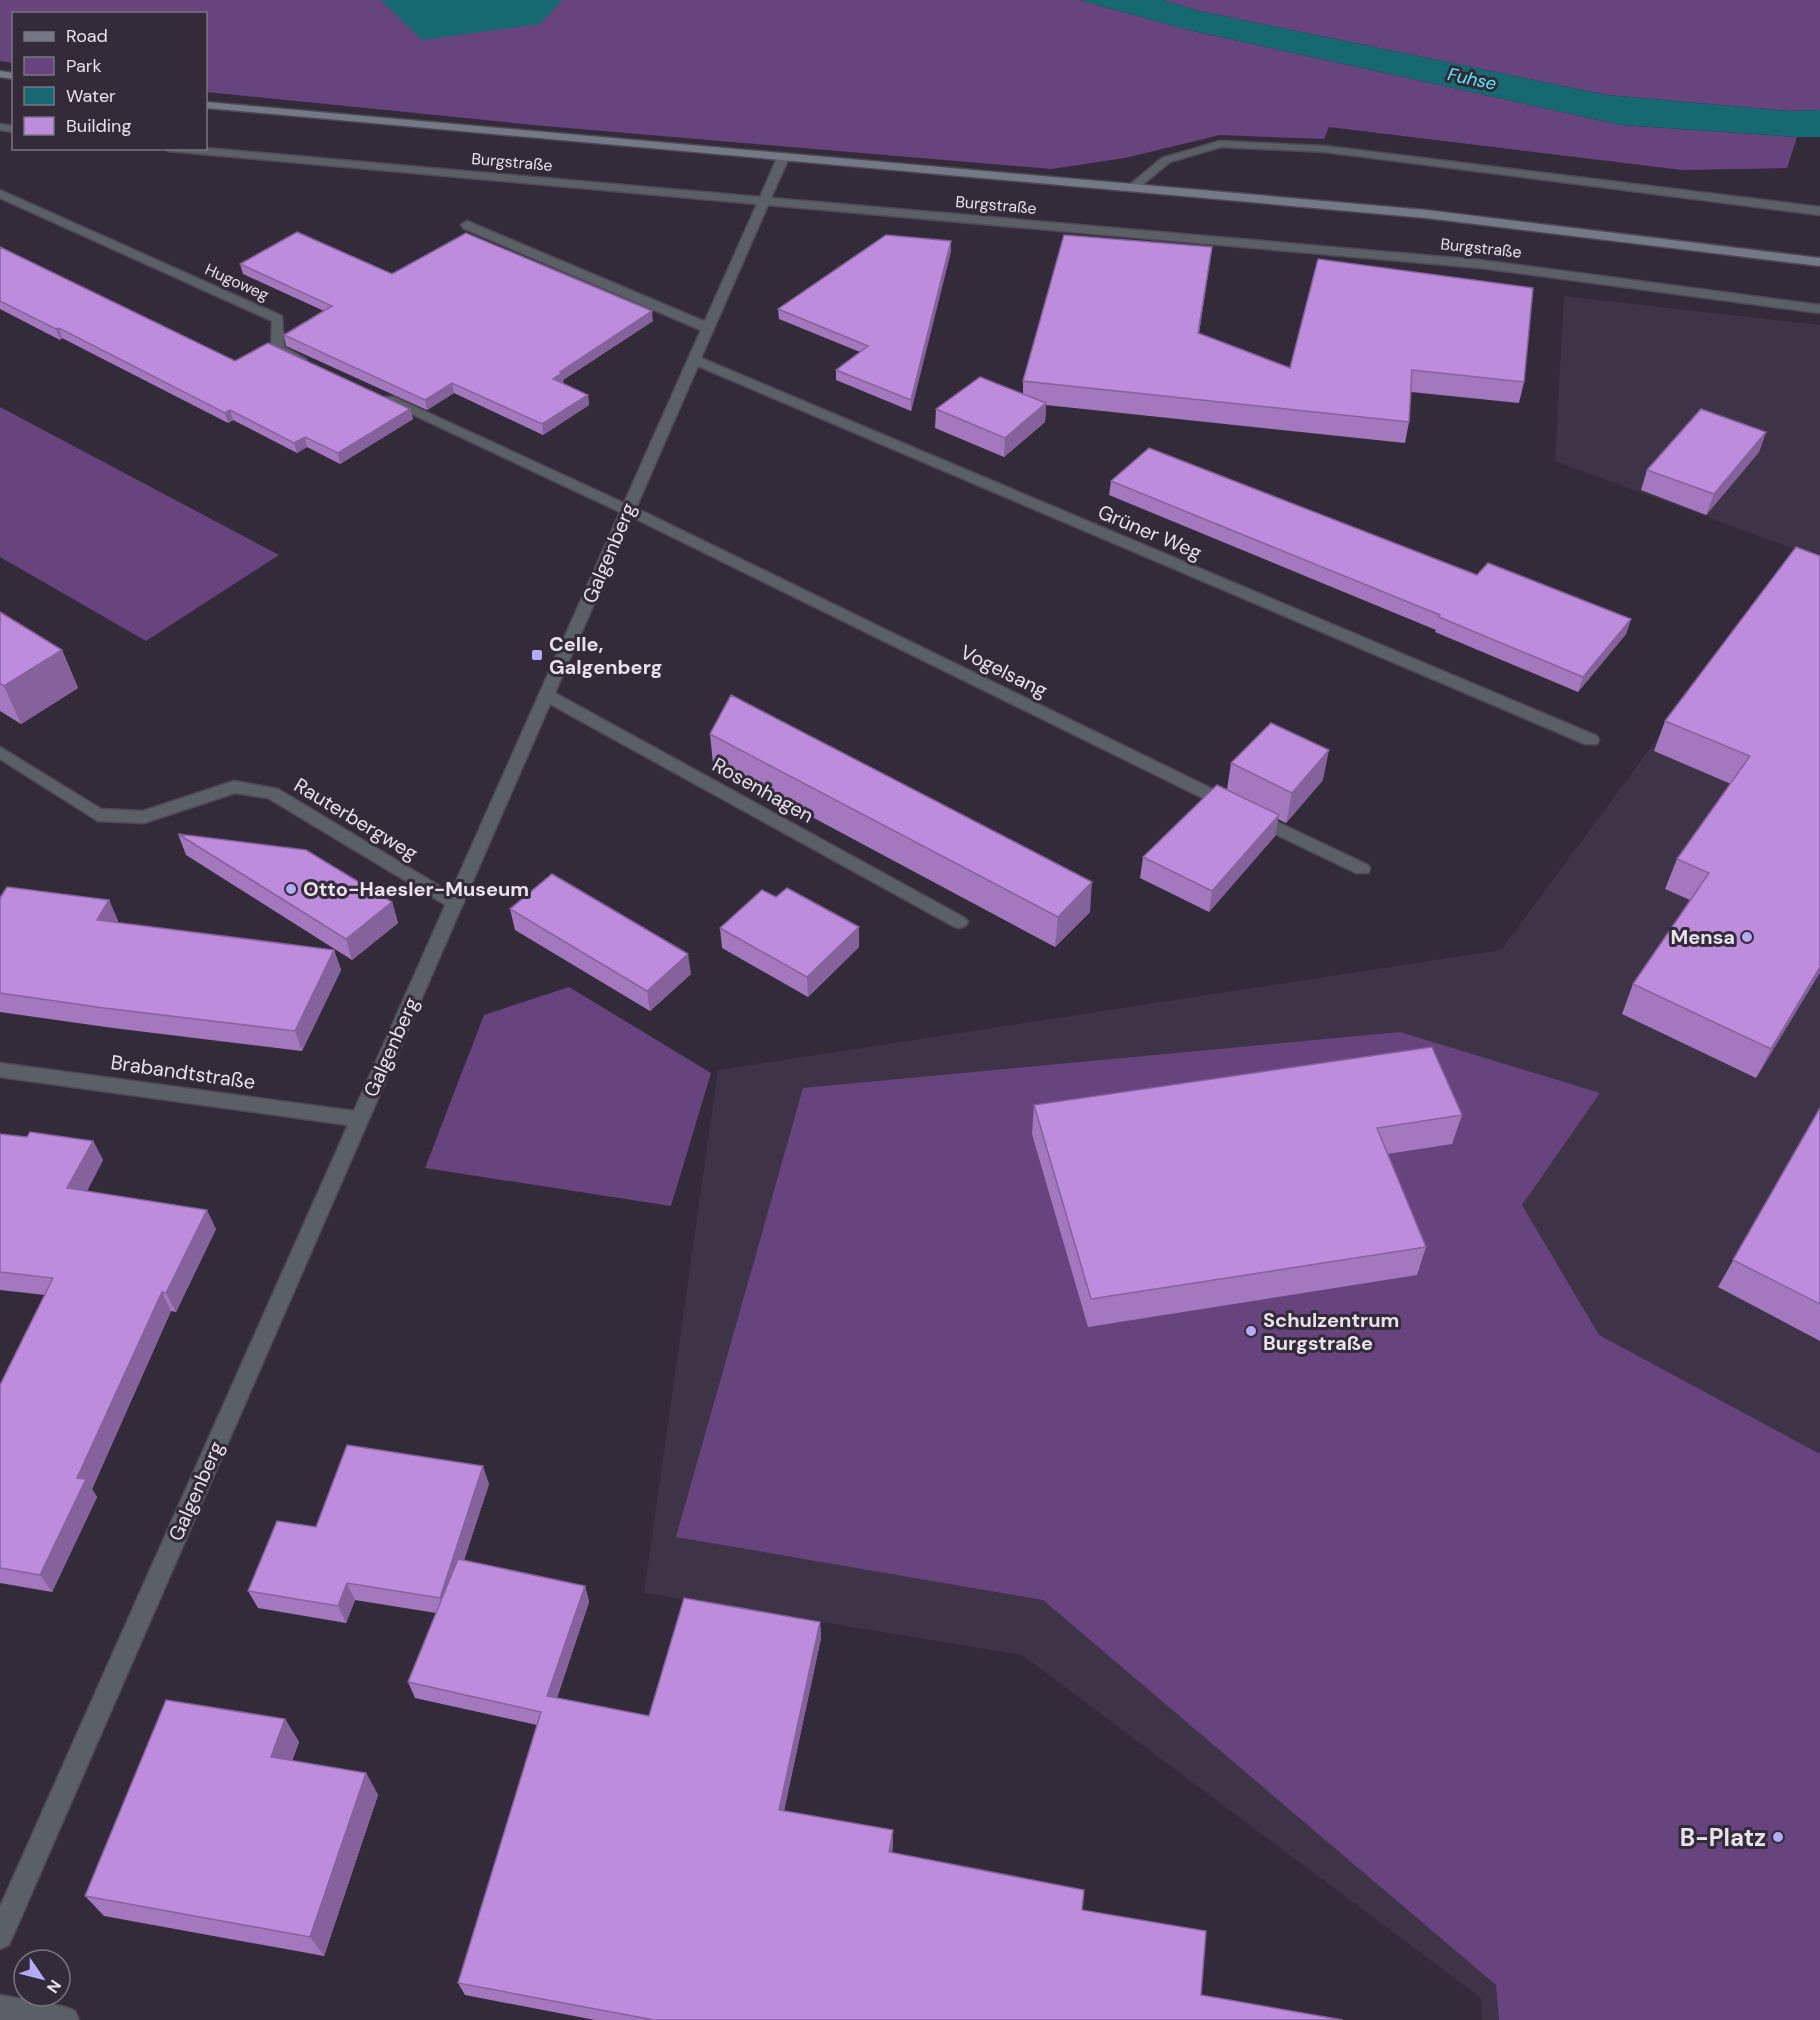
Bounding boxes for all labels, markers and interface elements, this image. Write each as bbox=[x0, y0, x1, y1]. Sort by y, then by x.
legend bbox=[12, 12, 207, 150]
text: Road bbox=[66, 24, 108, 48]
text: Park bbox=[66, 54, 102, 78]
water label: Fuhse bbox=[1445, 62, 1499, 96]
text: Water bbox=[66, 84, 116, 108]
text: Building bbox=[66, 114, 131, 138]
street label: Burgstraße bbox=[470, 148, 554, 176]
street label: Burgstraße bbox=[954, 191, 1038, 219]
street label: Burgstraße bbox=[1439, 233, 1523, 263]
street label: Hugoweg bbox=[202, 259, 272, 305]
street label: Grüner Weg bbox=[1094, 498, 1206, 566]
street label: Galgenberg bbox=[576, 499, 642, 607]
place label: Celle, Galgenberg bbox=[549, 631, 663, 680]
street label: Vogelsang bbox=[956, 639, 1052, 703]
marker: Celle, Galgenberg bbox=[530, 648, 544, 662]
street label: Rosenhagen bbox=[708, 751, 818, 829]
street label: Rauterbergweg bbox=[289, 772, 423, 866]
place label: Otto-Haesler-Museum bbox=[303, 876, 529, 902]
marker: Otto-Haesler-Museum bbox=[284, 882, 298, 896]
place label: Mensa bbox=[1671, 924, 1735, 950]
marker: Mensa bbox=[1740, 930, 1754, 944]
street label: Galgenberg bbox=[358, 993, 424, 1101]
street label: Brabandtstraße bbox=[109, 1049, 257, 1095]
place label: Schulzentrum Burgstraße bbox=[1263, 1307, 1399, 1356]
marker: Schulzentrum Burgstraße bbox=[1244, 1324, 1258, 1338]
street label: Galgenberg bbox=[163, 1437, 229, 1545]
place label: B-Platz bbox=[1680, 1822, 1766, 1853]
marker: B-Platz bbox=[1771, 1830, 1785, 1844]
north arrow bbox=[12, 1948, 72, 2008]
text: N bbox=[42, 1976, 66, 1997]

